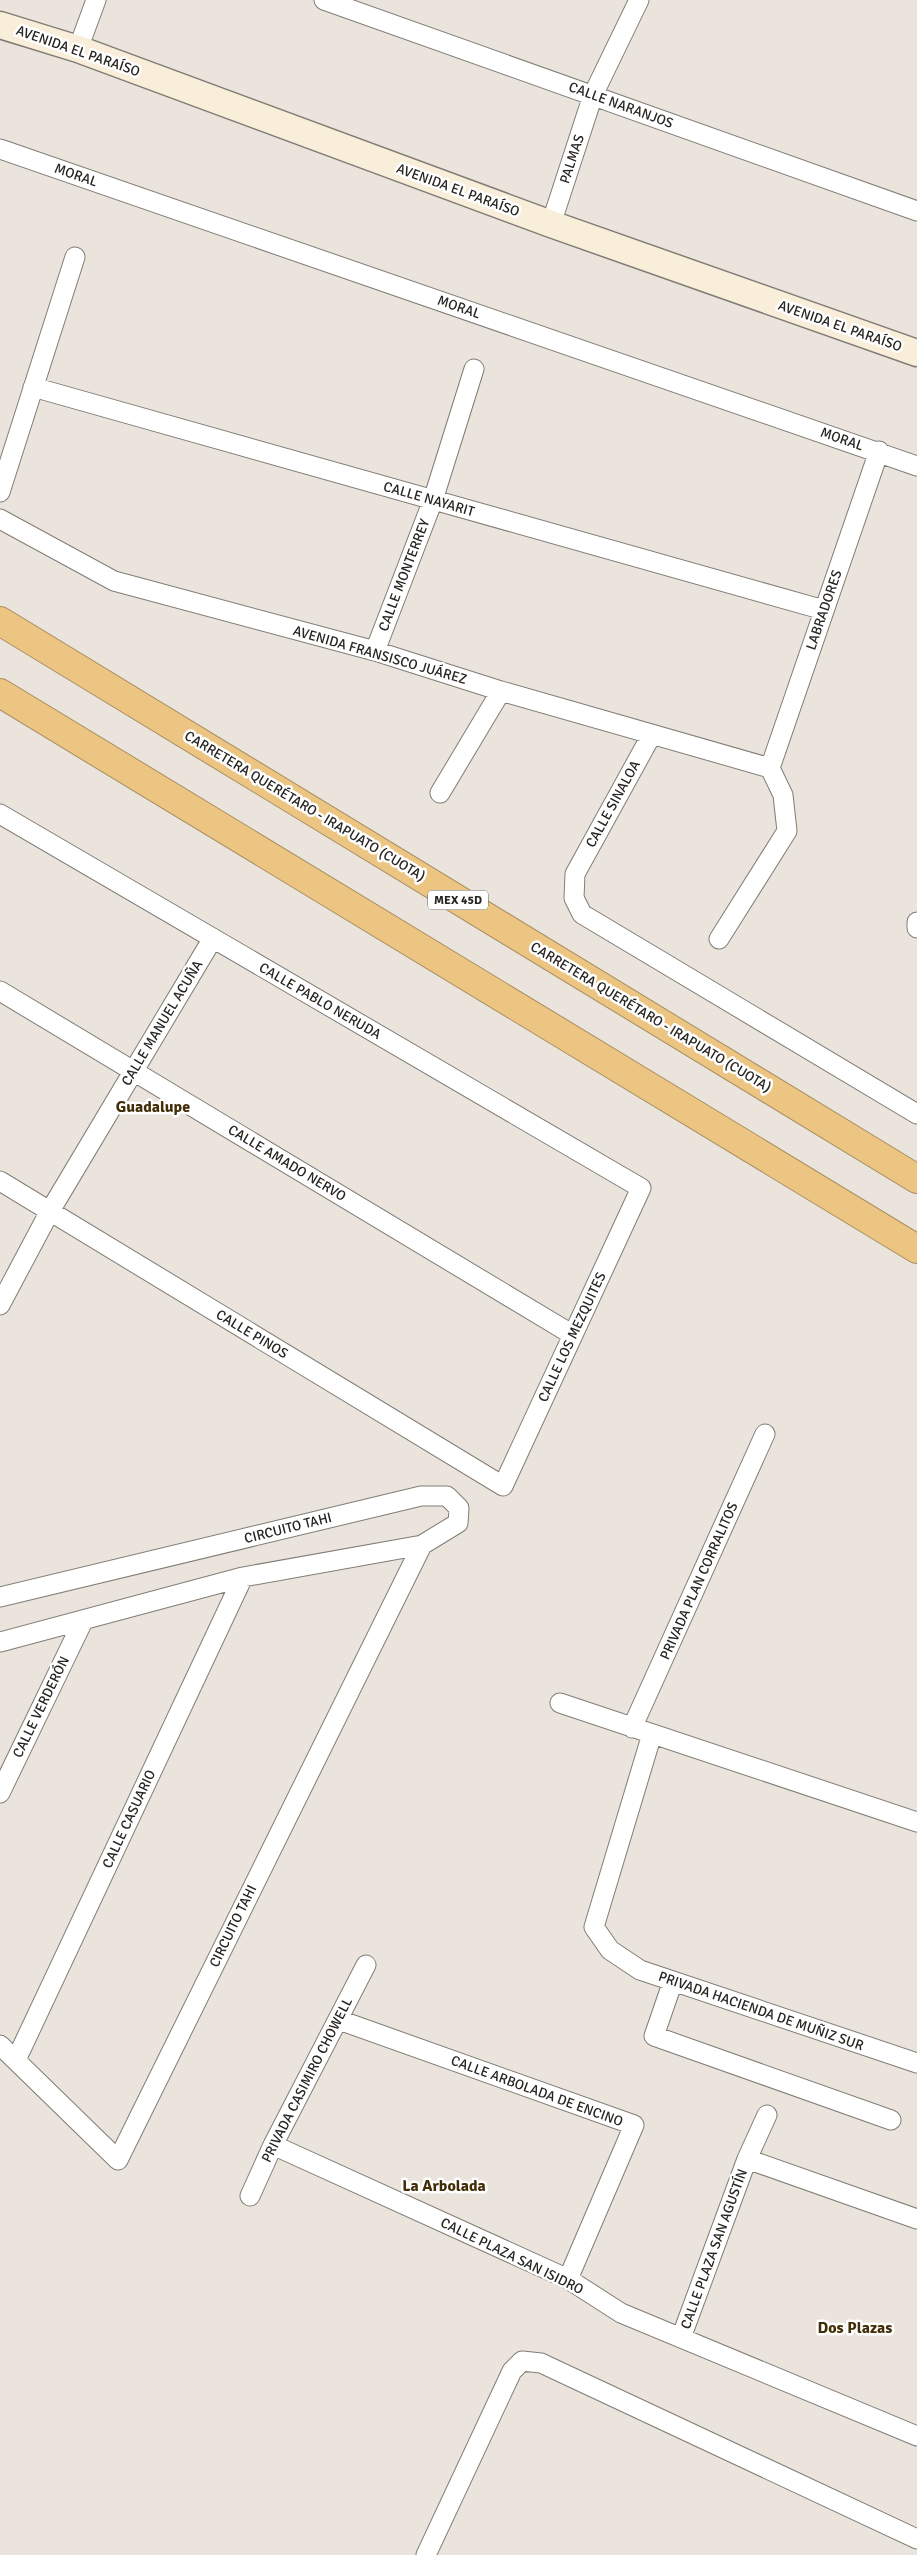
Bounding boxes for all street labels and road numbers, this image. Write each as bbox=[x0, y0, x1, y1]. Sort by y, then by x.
street label: AVENIDA EL PARAÍSO bbox=[14, 22, 142, 80]
street label: CALLE NARANJOS bbox=[566, 78, 676, 132]
street label: PALMAS bbox=[556, 132, 588, 186]
street label: MORAL bbox=[52, 160, 100, 190]
street label: AVENIDA EL PARAÍSO bbox=[394, 160, 522, 220]
street label: MORAL bbox=[435, 292, 483, 322]
street label: AVENIDA EL PARAÍSO bbox=[776, 297, 904, 355]
street label: MORAL bbox=[818, 424, 866, 454]
street label: CALLE NAYARIT bbox=[381, 478, 477, 520]
street label: CALLE MONTERREY bbox=[375, 516, 433, 634]
street label: LABRADORES bbox=[802, 568, 846, 652]
street label: AVENIDA FRANSISCO JUÁREZ bbox=[291, 622, 469, 688]
street label: CARRETERA QUERÉTARO - IRAPUATO (CUOTA) bbox=[182, 727, 428, 885]
street label: CALLE SINALOA bbox=[582, 757, 644, 850]
road number: MEX 45D bbox=[428, 890, 488, 910]
street label: CARRETERA QUERÉTARO - IRAPUATO (CUOTA) bbox=[528, 938, 774, 1096]
street label: CALLE MANUEL ACUÑA bbox=[118, 957, 206, 1089]
street label: CALLE PABLO NERUDA bbox=[256, 959, 384, 1043]
street label: CALLE AMADO NERVO bbox=[225, 1121, 349, 1205]
street label: CALLE LOS MEZQUITES bbox=[534, 1269, 610, 1405]
street label: CALLE PINOS bbox=[213, 1306, 291, 1362]
street label: PRIVADA PLAN CORRALITOS bbox=[656, 1499, 742, 1662]
street label: CIRCUITO TAHI bbox=[242, 1509, 334, 1547]
street label: CALLE VERDERÓN bbox=[9, 1654, 73, 1760]
street label: CALLE CASUARIO bbox=[99, 1767, 159, 1871]
street label: CIRCUITO TAHI bbox=[206, 1882, 260, 1970]
street label: PRIVADA HACIENDA DE MUÑIZ SUR bbox=[656, 1968, 866, 2054]
street label: PRIVADA CASIMIRO CHOWELL bbox=[258, 1995, 356, 2165]
street label: CALLE ARBOLADA DE ENCINO bbox=[449, 2052, 625, 2130]
street label: CALLE PLAZA SAN AGUSTÍN bbox=[677, 2167, 751, 2331]
street label: CALLE PLAZA SAN ISIDRO bbox=[438, 2214, 586, 2298]

